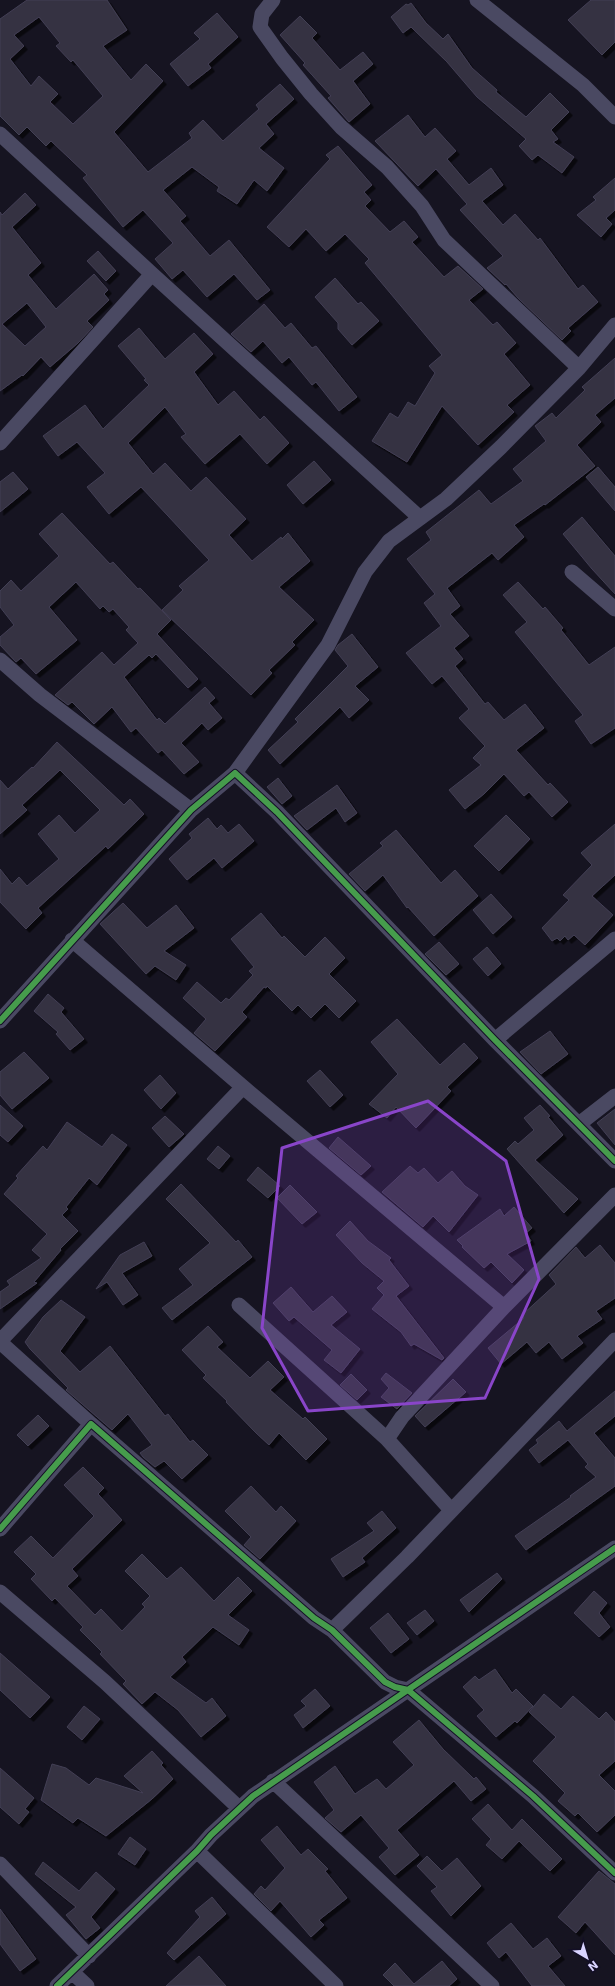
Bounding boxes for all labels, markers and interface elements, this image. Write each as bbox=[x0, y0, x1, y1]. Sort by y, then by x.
north arrow bbox=[567, 1938, 607, 1978]
text: N bbox=[585, 1958, 600, 1973]

